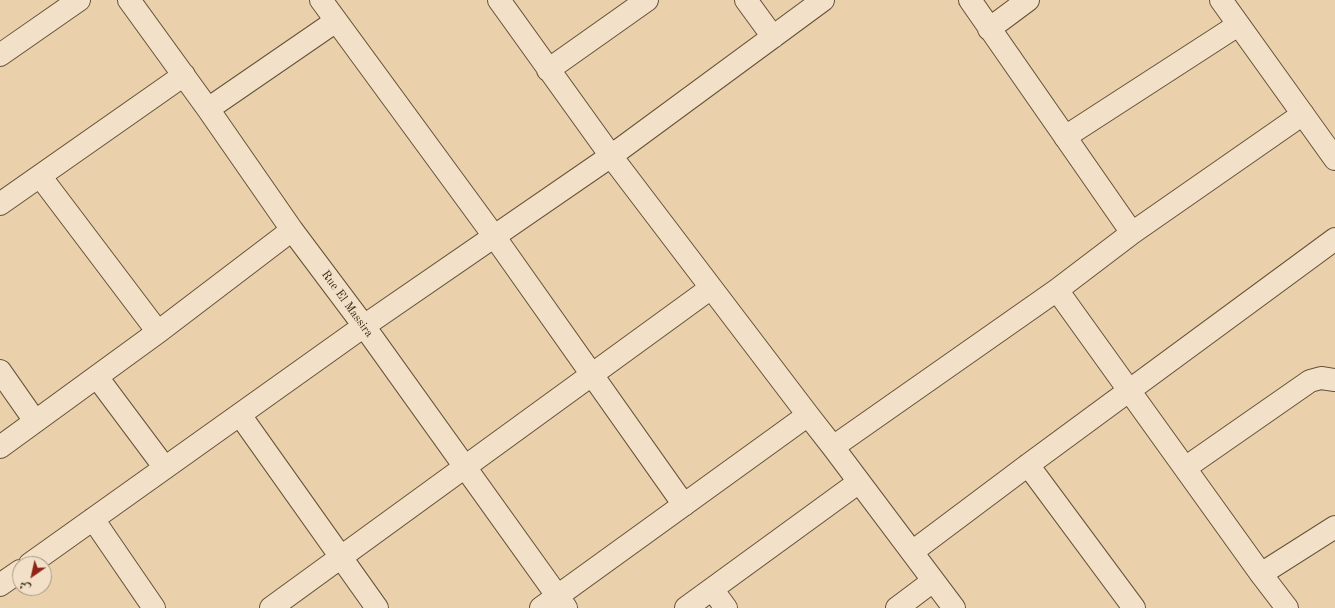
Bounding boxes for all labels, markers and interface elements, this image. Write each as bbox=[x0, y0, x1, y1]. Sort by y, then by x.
street label: Rue El Massira bbox=[318, 268, 376, 340]
north arrow bbox=[12, 556, 52, 596]
text: ش bbox=[18, 578, 33, 593]

